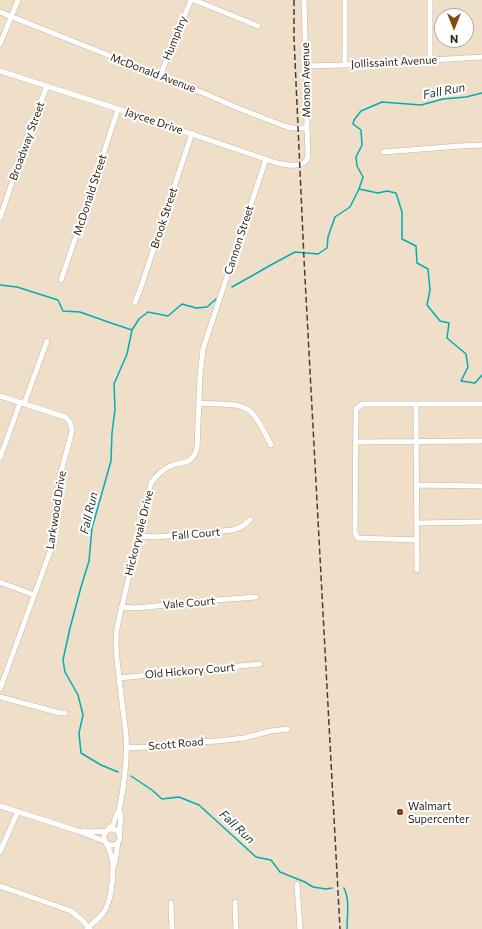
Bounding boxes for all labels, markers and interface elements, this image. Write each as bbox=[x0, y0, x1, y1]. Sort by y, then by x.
north arrow bbox=[434, 8, 474, 48]
street label: Humphry bbox=[160, 14, 190, 62]
text: N bbox=[450, 33, 458, 46]
street label: Monon Avenue bbox=[299, 42, 313, 118]
street label: McDonald Avenue bbox=[108, 51, 198, 95]
street label: Jollissaint Avenue bbox=[351, 53, 437, 71]
water label: Fall Run bbox=[422, 80, 466, 102]
street label: Broadway Street bbox=[7, 100, 47, 182]
street label: Jaycee Drive bbox=[123, 105, 185, 137]
street label: McDonald Street bbox=[71, 153, 109, 237]
street label: Brook Street bbox=[148, 186, 180, 250]
street label: Cannon Street bbox=[222, 204, 256, 276]
street label: Larkwood Drive bbox=[43, 470, 69, 550]
street label: Hickoryvale Drive bbox=[122, 489, 156, 577]
water label: Fall Run bbox=[77, 490, 101, 536]
street label: Fall Court bbox=[171, 525, 221, 543]
street label: Vale Court bbox=[162, 594, 216, 612]
street label: Old Hickory Court bbox=[144, 660, 236, 682]
street label: Scott Road bbox=[148, 735, 204, 753]
place label: Walmart Supercenter bbox=[408, 799, 469, 825]
water label: Fall Run bbox=[216, 807, 258, 847]
marker: Walmart Supercenter bbox=[395, 807, 405, 817]

